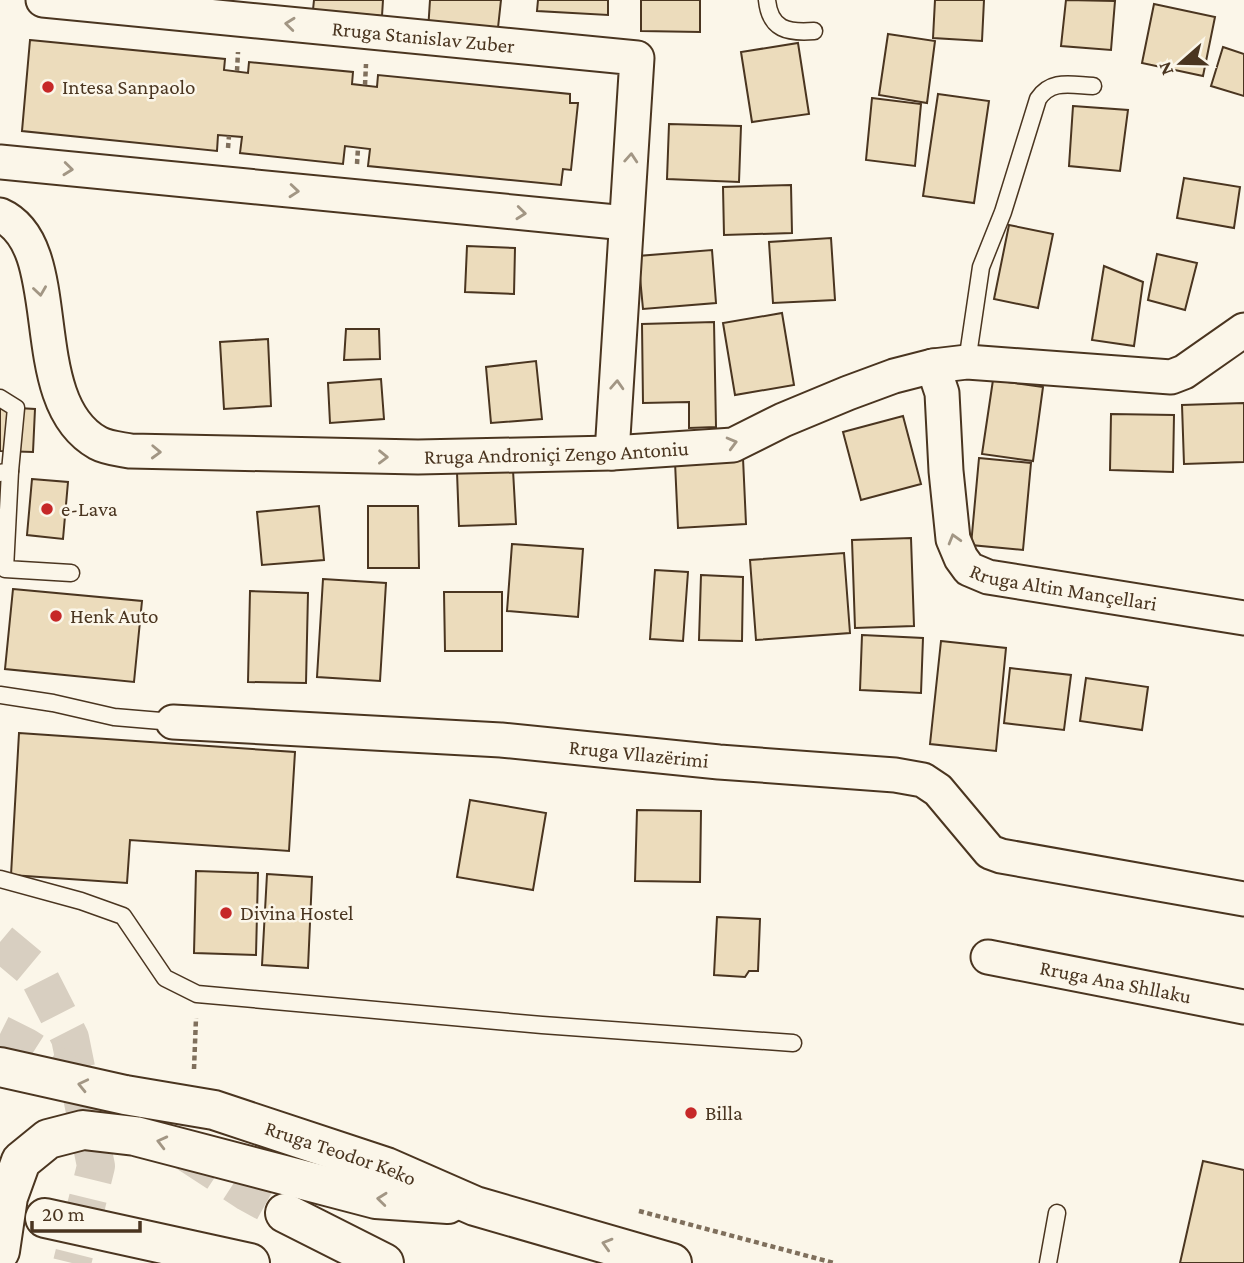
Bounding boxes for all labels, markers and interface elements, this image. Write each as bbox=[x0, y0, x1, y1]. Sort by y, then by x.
street label: Rruga Stanislav Zuber bbox=[331, 16, 516, 58]
one-way arrow bbox=[284, 17, 296, 32]
north arrow bbox=[1146, 28, 1216, 98]
text: N bbox=[1153, 59, 1178, 78]
place label: Intesa Sanpaolo bbox=[62, 75, 196, 99]
marker: Intesa Sanpaolo bbox=[40, 79, 56, 95]
one-way arrow bbox=[623, 152, 638, 163]
one-way arrow bbox=[63, 161, 74, 176]
one-way arrow bbox=[289, 183, 300, 198]
one-way arrow bbox=[516, 205, 527, 220]
one-way arrow bbox=[33, 285, 48, 297]
one-way arrow bbox=[609, 379, 624, 390]
street label: Rruga Androniçi Zengo Antoniu bbox=[424, 436, 689, 469]
one-way arrow bbox=[726, 437, 738, 451]
one-way arrow bbox=[151, 444, 162, 459]
one-way arrow bbox=[378, 449, 389, 464]
place label: e-Lava bbox=[61, 497, 118, 521]
marker: e-Lava bbox=[39, 501, 55, 517]
one-way arrow bbox=[948, 534, 963, 546]
street label: Rruga Altin Mançellari bbox=[966, 559, 1159, 616]
place label: Henk Auto bbox=[70, 604, 158, 628]
marker: Henk Auto bbox=[48, 608, 64, 624]
street label: Rruga Vllazërimi bbox=[568, 735, 710, 773]
place label: Divina Hostel bbox=[240, 901, 354, 925]
marker: Divina Hostel bbox=[218, 905, 234, 921]
street label: Rruga Ana Shllaku bbox=[1038, 955, 1193, 1008]
one-way arrow bbox=[77, 1079, 89, 1094]
place label: Billa bbox=[705, 1101, 743, 1125]
marker: Billa bbox=[683, 1105, 699, 1121]
street label: Rruga Teodor Keko bbox=[262, 1116, 420, 1191]
one-way arrow bbox=[156, 1136, 168, 1151]
scale bar bbox=[32, 1190, 140, 1234]
one-way arrow bbox=[376, 1192, 387, 1207]
text: 20 m bbox=[42, 1202, 85, 1226]
one-way arrow bbox=[601, 1238, 613, 1252]

